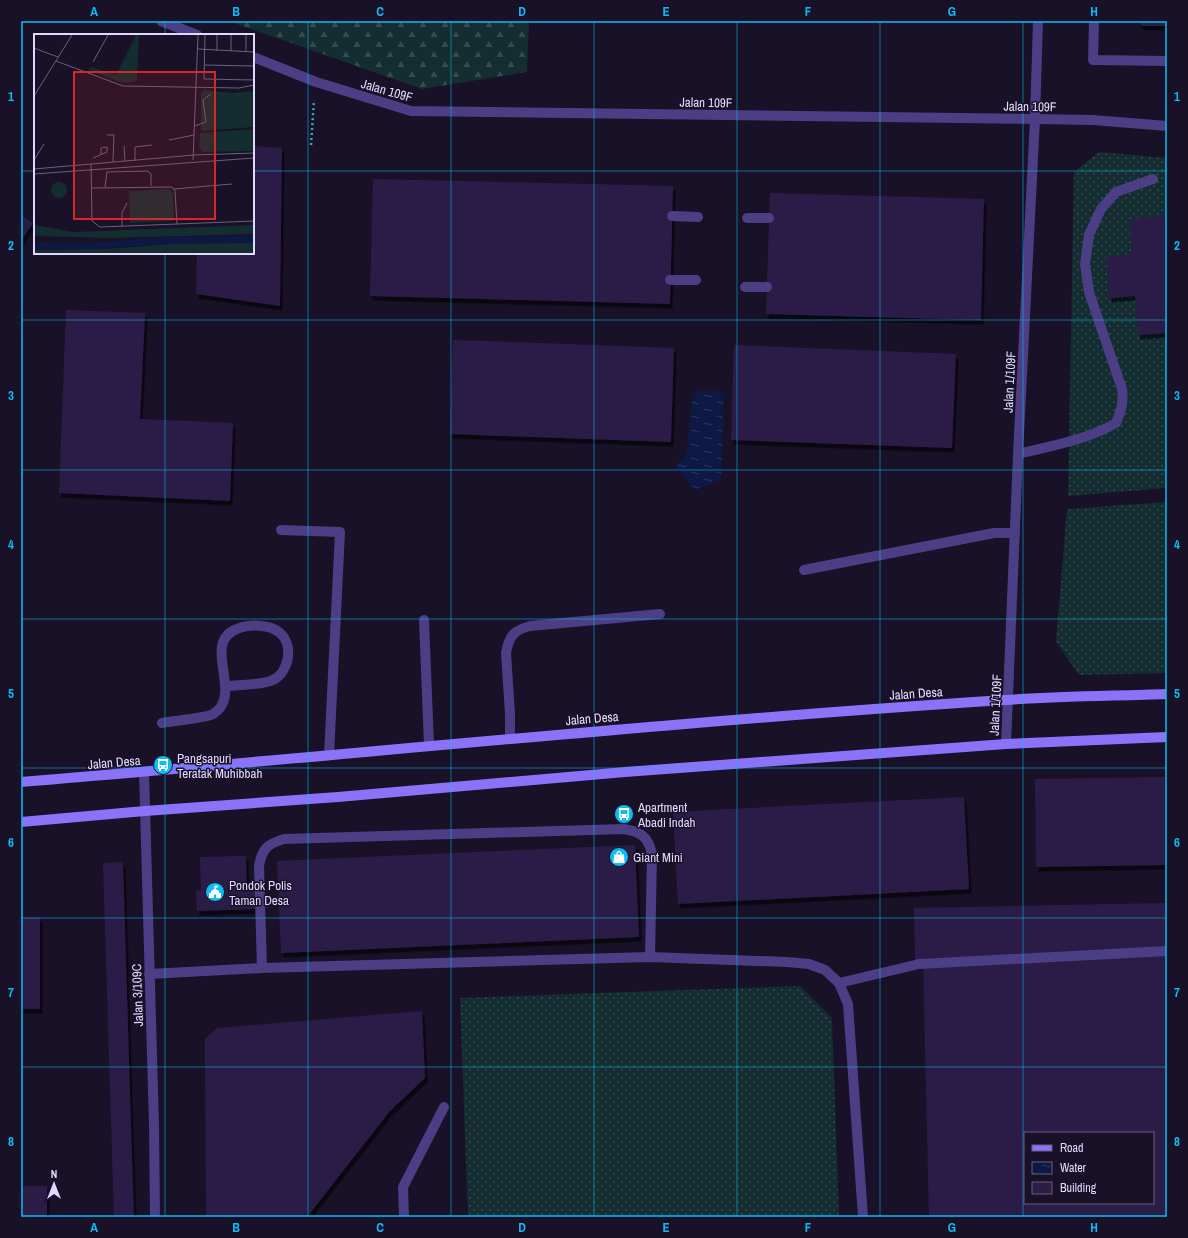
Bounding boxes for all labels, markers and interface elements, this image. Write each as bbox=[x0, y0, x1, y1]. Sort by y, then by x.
text: A bbox=[90, 3, 98, 20]
text: B bbox=[232, 3, 240, 20]
text: C bbox=[376, 3, 384, 20]
text: D bbox=[518, 3, 526, 20]
text: E bbox=[662, 3, 670, 20]
text: F bbox=[805, 3, 812, 20]
text: G bbox=[948, 3, 956, 20]
text: H bbox=[1090, 3, 1098, 20]
inset map bbox=[34, 34, 254, 254]
street label: Jalan 109F bbox=[359, 75, 415, 106]
text: 1 bbox=[8, 88, 14, 105]
text: 1 bbox=[1174, 88, 1180, 105]
street label: Jalan 109F bbox=[679, 94, 733, 111]
street label: Jalan 109F bbox=[1003, 98, 1057, 115]
text: 2 bbox=[8, 237, 14, 254]
text: 2 bbox=[1174, 237, 1180, 254]
street label: Jalan 1/109F bbox=[999, 350, 1020, 413]
text: 3 bbox=[8, 387, 14, 404]
text: 3 bbox=[1174, 387, 1180, 404]
text: 4 bbox=[8, 536, 14, 553]
text: 4 bbox=[1174, 536, 1180, 553]
street label: Jalan 1/109F bbox=[985, 673, 1006, 736]
street label: Jalan Desa bbox=[889, 683, 943, 704]
text: 5 bbox=[8, 685, 14, 702]
text: 5 bbox=[1174, 685, 1180, 702]
street label: Jalan Desa bbox=[565, 708, 619, 729]
place label: Pangsapuri Teratak Muhibbah bbox=[177, 750, 262, 782]
street label: Jalan Desa bbox=[87, 752, 141, 773]
bus stop icon: Pangsapuri Teratak Muhibbah bbox=[152, 754, 174, 776]
place label: Apartment Abadi Indah bbox=[637, 799, 696, 831]
bus stop icon: Apartment Abadi Indah bbox=[613, 803, 635, 825]
text: 6 bbox=[8, 834, 14, 851]
text: 6 bbox=[1174, 834, 1180, 851]
shop icon: Giant Mini bbox=[608, 846, 630, 868]
place label: Giant Mini bbox=[633, 849, 683, 866]
place label: Pondok Polis Taman Desa bbox=[229, 877, 292, 909]
public building icon: Pondok Polis Taman Desa bbox=[204, 881, 226, 903]
street label: Jalan 3/109C bbox=[128, 963, 147, 1027]
text: 7 bbox=[8, 984, 14, 1001]
text: 7 bbox=[1174, 984, 1180, 1001]
legend bbox=[1024, 1132, 1154, 1204]
text: 8 bbox=[8, 1133, 14, 1150]
text: 8 bbox=[1174, 1133, 1180, 1150]
text: Road bbox=[1060, 1140, 1084, 1156]
text: Water bbox=[1060, 1160, 1087, 1176]
north arrow bbox=[34, 1164, 74, 1204]
text: N bbox=[51, 1167, 57, 1181]
text: Building bbox=[1060, 1180, 1097, 1196]
text: A bbox=[90, 1219, 98, 1236]
text: B bbox=[232, 1219, 240, 1236]
text: C bbox=[376, 1219, 384, 1236]
text: D bbox=[518, 1219, 526, 1236]
text: E bbox=[662, 1219, 670, 1236]
text: F bbox=[805, 1219, 812, 1236]
text: G bbox=[948, 1219, 956, 1236]
text: H bbox=[1090, 1219, 1098, 1236]

